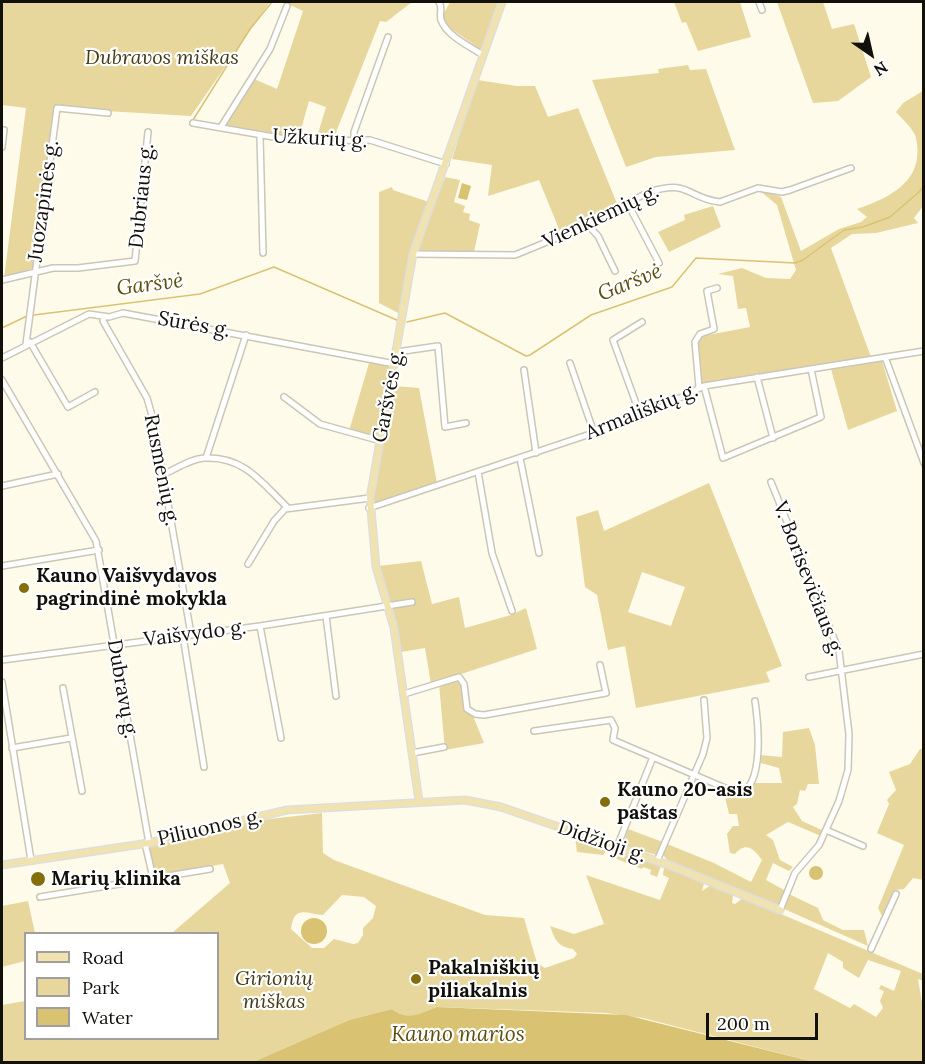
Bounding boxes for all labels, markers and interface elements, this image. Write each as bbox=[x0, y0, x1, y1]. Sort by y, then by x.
north arrow bbox=[841, 24, 901, 84]
park label: Dubravos miškas bbox=[85, 46, 239, 70]
text: N bbox=[870, 57, 892, 81]
street label: Užkurių g. bbox=[272, 125, 368, 153]
street label: Juozapinės g. bbox=[24, 139, 64, 263]
street label: Dubriaus g. bbox=[125, 142, 159, 250]
street label: Vienkiemių g. bbox=[539, 180, 663, 254]
water label: Garšvė bbox=[594, 259, 666, 307]
water label: Garšvė bbox=[115, 268, 185, 302]
street label: Sūrės g. bbox=[156, 307, 232, 343]
street label: Garšvės g. bbox=[368, 347, 410, 445]
street label: Armališkių g. bbox=[582, 379, 702, 445]
street label: Rusmenių g. bbox=[138, 412, 184, 528]
street label: V. Borisevičiaus g. bbox=[767, 498, 849, 660]
place label: Kauno Vaišvydavos pagrindinė mokykla bbox=[36, 564, 227, 611]
marker: Kauno Vaišvydavos pagrindinė mokykla bbox=[17, 581, 31, 595]
street label: Vaišvydo g. bbox=[142, 616, 248, 652]
street label: Dubravų g. bbox=[101, 637, 143, 741]
place label: Kauno 20-asis paštas bbox=[617, 778, 753, 825]
marker: Kauno 20-asis paštas bbox=[598, 795, 612, 809]
street label: Piliuonos g. bbox=[155, 804, 265, 852]
street label: Didžioji g. bbox=[555, 816, 649, 868]
place label: Marių klinika bbox=[51, 867, 181, 891]
marker: Marių klinika bbox=[29, 870, 47, 888]
legend bbox=[24, 932, 219, 1040]
text: Road bbox=[82, 946, 124, 969]
place label: Pakalniškių piliakalnis bbox=[428, 956, 539, 1003]
park label: Girionių miškas bbox=[235, 967, 313, 1014]
marker: Pakalniškių piliakalnis bbox=[409, 972, 423, 986]
text: Park bbox=[82, 976, 119, 999]
scale bar bbox=[709, 1001, 822, 1039]
text: Water bbox=[82, 1006, 133, 1029]
text: 200 m bbox=[717, 1012, 770, 1035]
water label: Kauno marios bbox=[391, 1022, 525, 1048]

